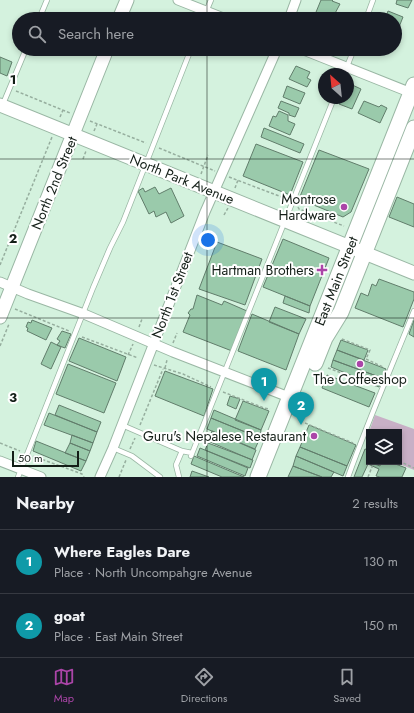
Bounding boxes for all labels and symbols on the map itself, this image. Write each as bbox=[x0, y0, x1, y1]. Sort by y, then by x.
north arrow bbox=[318, 68, 354, 104]
text: 1 bbox=[10, 70, 16, 89]
street label: North 2nd Street bbox=[26, 133, 82, 233]
street label: North Park Avenue bbox=[127, 149, 237, 209]
place label: Montrose Hardware bbox=[278, 189, 336, 225]
marker: Montrose Hardware bbox=[339, 202, 349, 212]
text: 2 bbox=[9, 229, 17, 248]
your location bbox=[198, 230, 218, 250]
street label: East Main Street bbox=[309, 233, 363, 329]
street label: North 1st Street bbox=[146, 248, 198, 341]
place label: Hartman Brothers bbox=[211, 260, 314, 280]
marker: Hartman Brothers bbox=[317, 265, 327, 275]
marker: The Coffeeshop bbox=[355, 359, 365, 369]
pin: 1 bbox=[251, 368, 277, 401]
place label: The Coffeeshop bbox=[313, 369, 407, 389]
text: 3 bbox=[9, 388, 17, 407]
pin: 2 bbox=[288, 392, 314, 425]
place label: Guru's Nepalese Restaurant bbox=[143, 426, 307, 446]
marker: Guru's Nepalese Restaurant bbox=[309, 431, 319, 441]
scale bar bbox=[12, 449, 79, 468]

